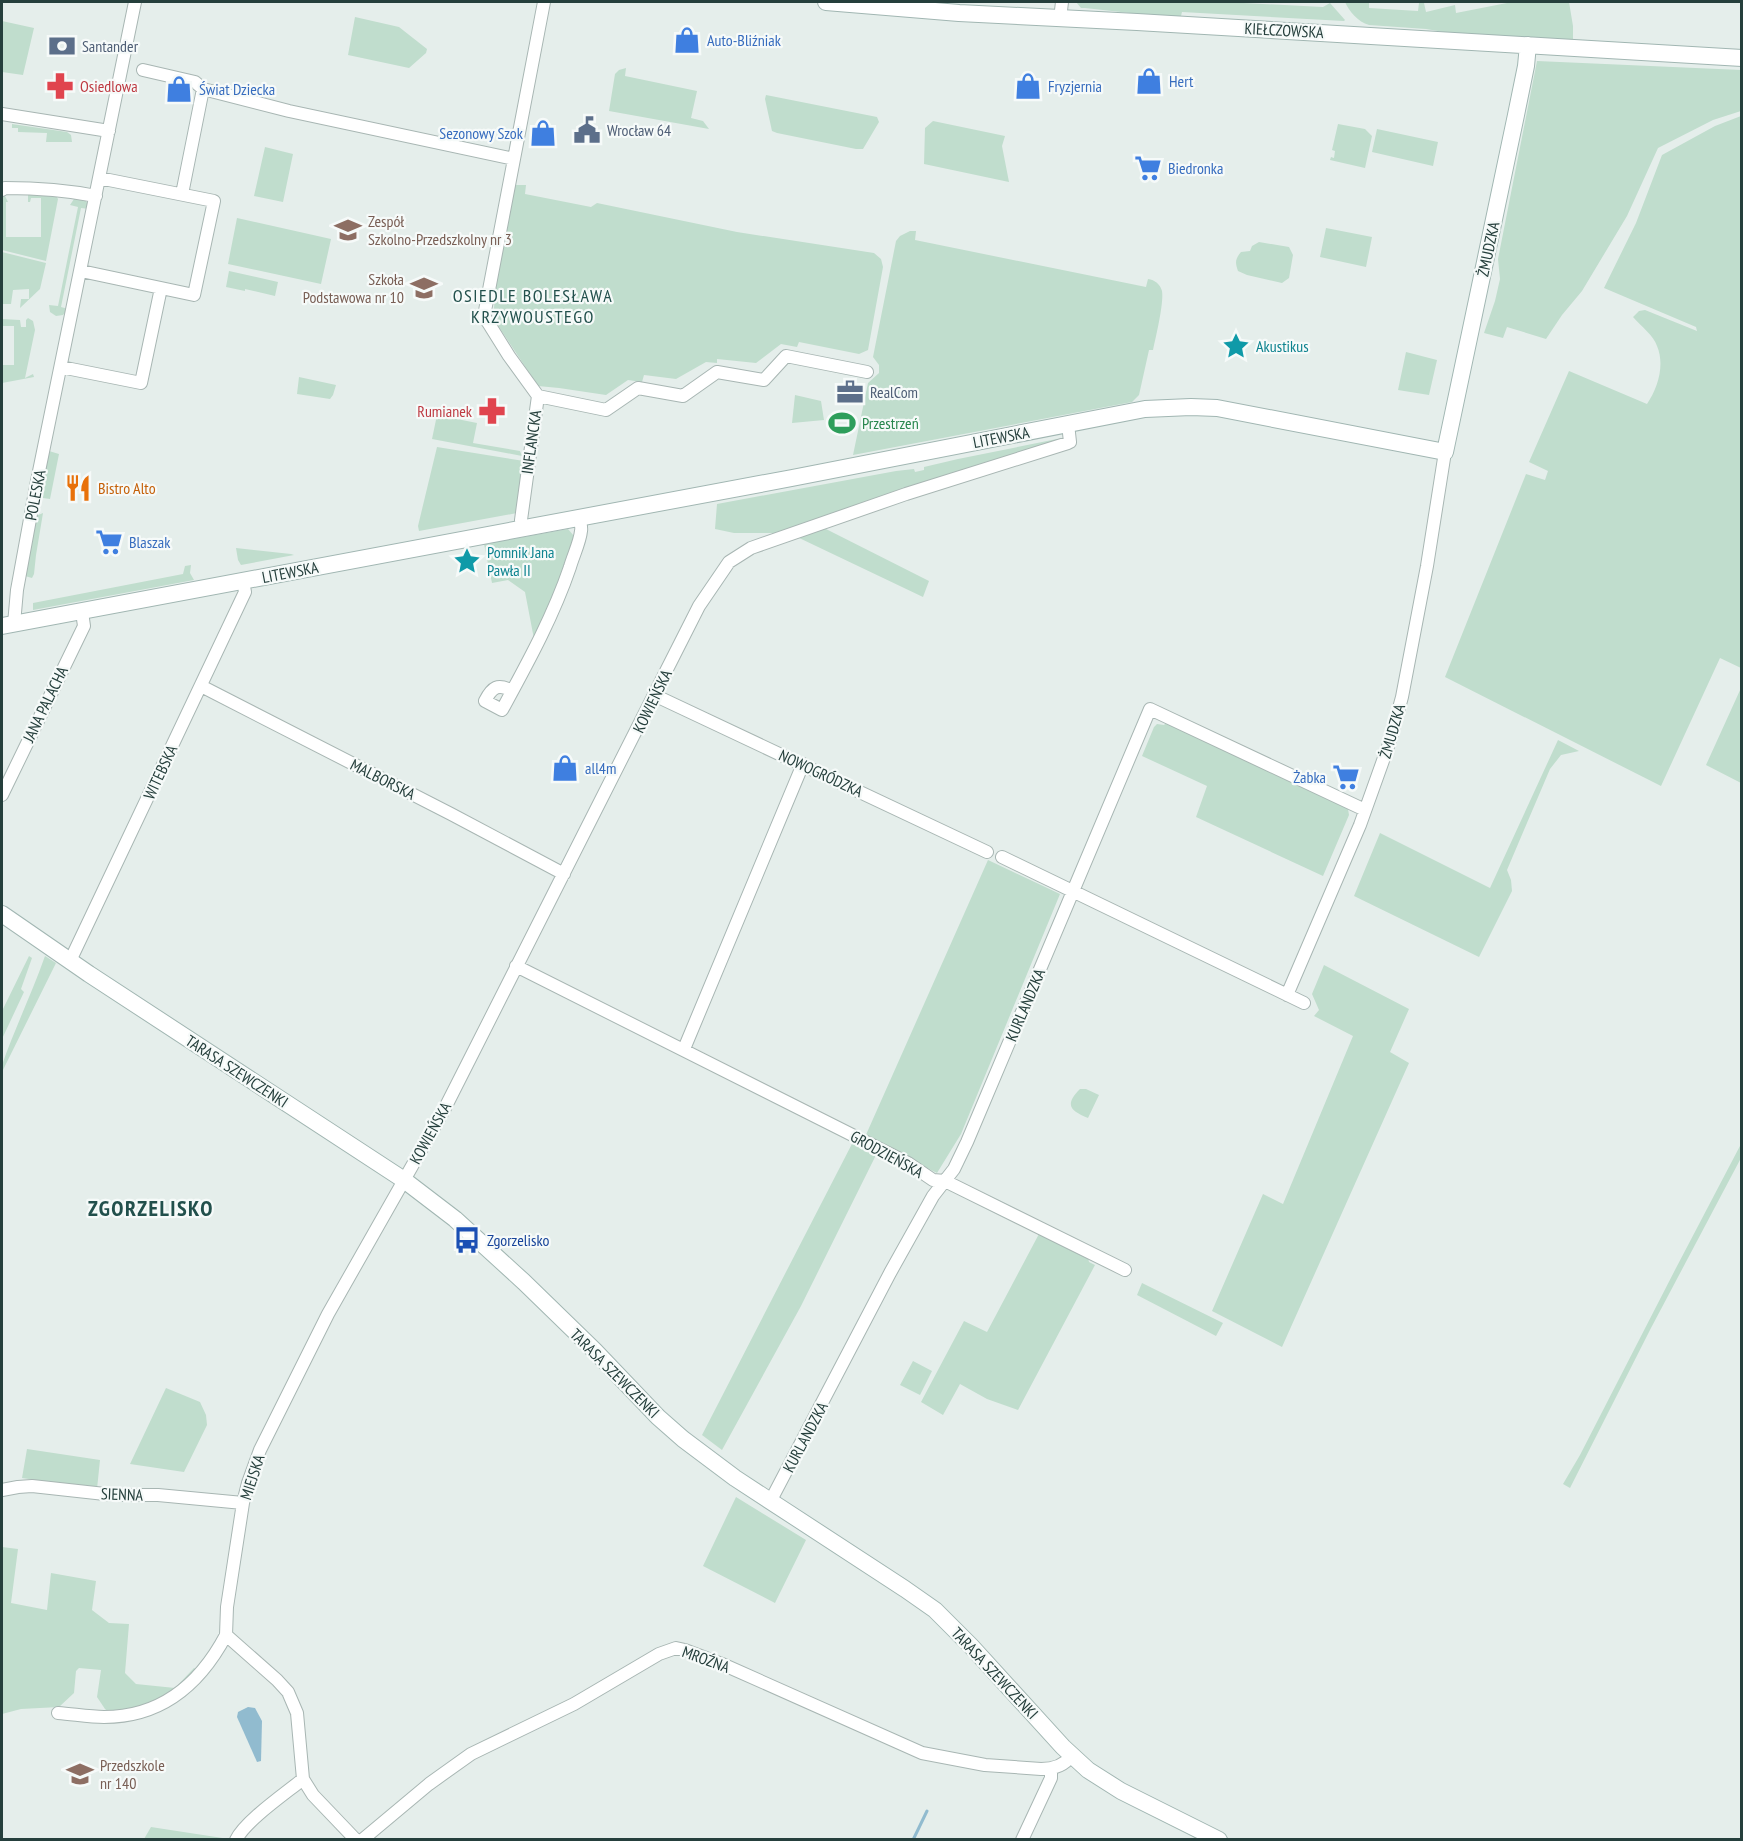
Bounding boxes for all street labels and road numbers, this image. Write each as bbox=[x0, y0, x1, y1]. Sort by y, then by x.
street label: KIEŁCZOWSKA bbox=[1244, 18, 1324, 42]
street label: ŻMUDZKA bbox=[1472, 219, 1504, 278]
street label: INFLANCKA bbox=[517, 408, 545, 475]
street label: LITEWSKA bbox=[971, 422, 1031, 452]
street label: POLESKA bbox=[20, 468, 50, 522]
street label: LITEWSKA bbox=[260, 557, 320, 587]
street label: JANA PALACHA bbox=[18, 662, 72, 746]
street label: KOWIEŃSKA bbox=[628, 666, 676, 736]
street label: ŻMUDZKA bbox=[1375, 701, 1409, 761]
street label: WITEBSKA bbox=[139, 741, 181, 802]
street label: NOWOGRÓDZKA bbox=[776, 745, 867, 801]
street label: MALBORSKA bbox=[347, 754, 419, 804]
street label: KURLANDZKA bbox=[1001, 965, 1049, 1044]
street label: TARASA SZEWCZENKI bbox=[182, 1030, 292, 1112]
street label: KOWIEŃSKA bbox=[405, 1098, 455, 1168]
street label: GRODZIEŃSKA bbox=[847, 1126, 927, 1182]
street label: TARASA SZEWCZENKI bbox=[566, 1324, 664, 1422]
street label: KURLANDZKA bbox=[778, 1398, 832, 1476]
street label: MIEJSKA bbox=[235, 1451, 269, 1502]
street label: SIENNA bbox=[101, 1483, 144, 1505]
street label: TARASA SZEWCZENKI bbox=[947, 1623, 1043, 1723]
street label: MROŹNA bbox=[680, 1641, 733, 1677]

